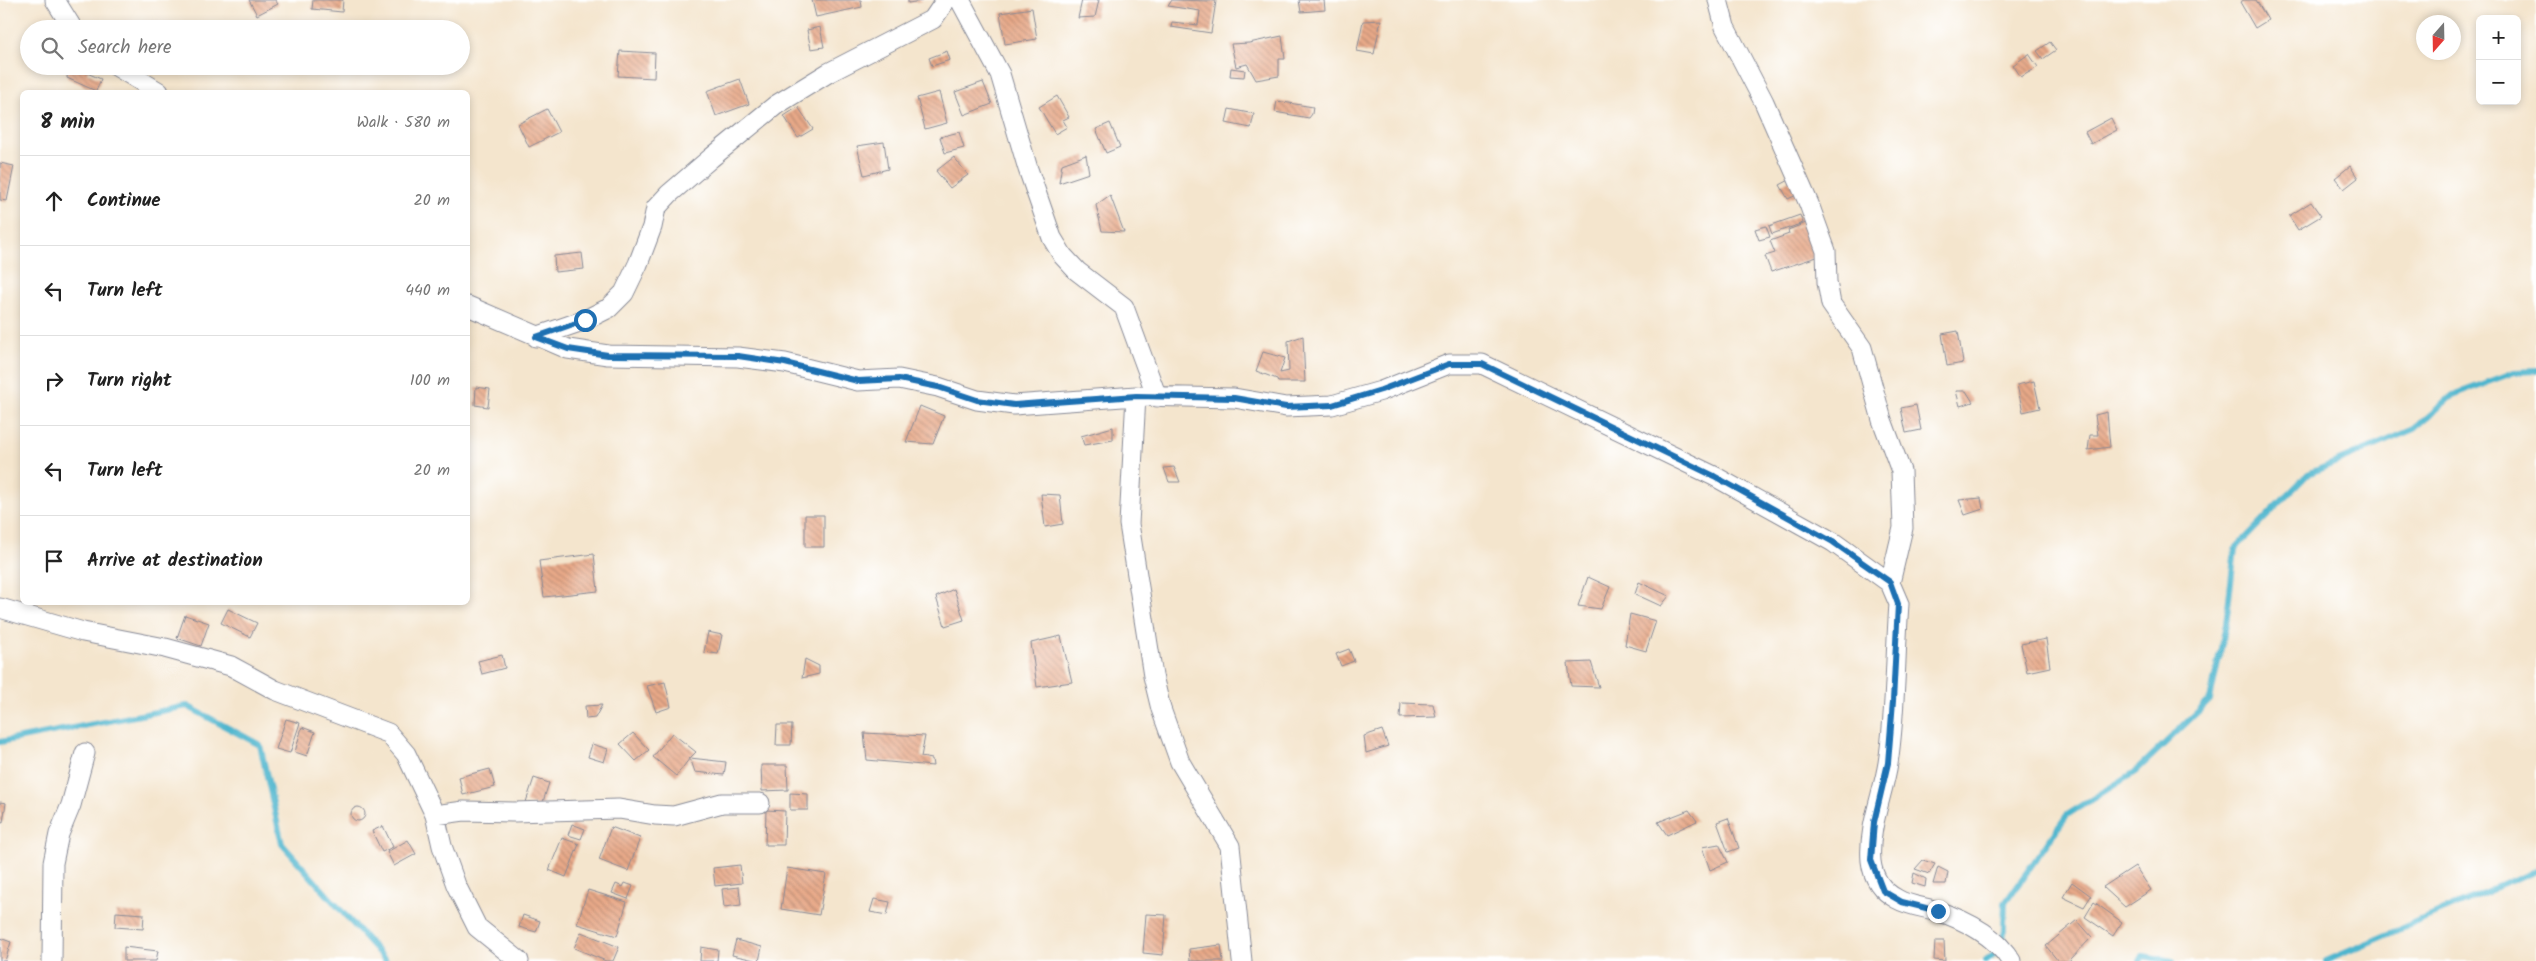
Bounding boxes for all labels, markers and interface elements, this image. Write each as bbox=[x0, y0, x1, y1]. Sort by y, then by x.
north arrow bbox=[2416, 15, 2461, 60]
map controls bbox=[2476, 15, 2521, 105]
button: + bbox=[2476, 15, 2521, 60]
search box bbox=[20, 20, 470, 75]
text: Search here bbox=[78, 33, 172, 63]
icon: search bbox=[38, 34, 66, 62]
button: − bbox=[2476, 60, 2521, 105]
text: 8 min bbox=[40, 106, 95, 139]
text: Walk · 580 m bbox=[357, 110, 450, 135]
text: Continue bbox=[87, 186, 160, 216]
icon: ahead bbox=[40, 187, 68, 215]
text: 20 m bbox=[414, 188, 450, 213]
text: Turn left bbox=[87, 276, 162, 306]
icon: left bbox=[40, 277, 68, 305]
text: 440 m bbox=[405, 278, 450, 303]
route start bbox=[574, 309, 597, 332]
text: Turn right bbox=[87, 366, 172, 396]
icon: right bbox=[40, 367, 68, 395]
text: 100 m bbox=[410, 368, 450, 393]
text: Turn left bbox=[87, 456, 162, 486]
icon: left bbox=[40, 457, 68, 485]
text: 20 m bbox=[414, 458, 450, 483]
text: Arrive at destination bbox=[87, 546, 263, 576]
icon: arrive bbox=[40, 547, 68, 575]
route end bbox=[1927, 900, 1950, 923]

